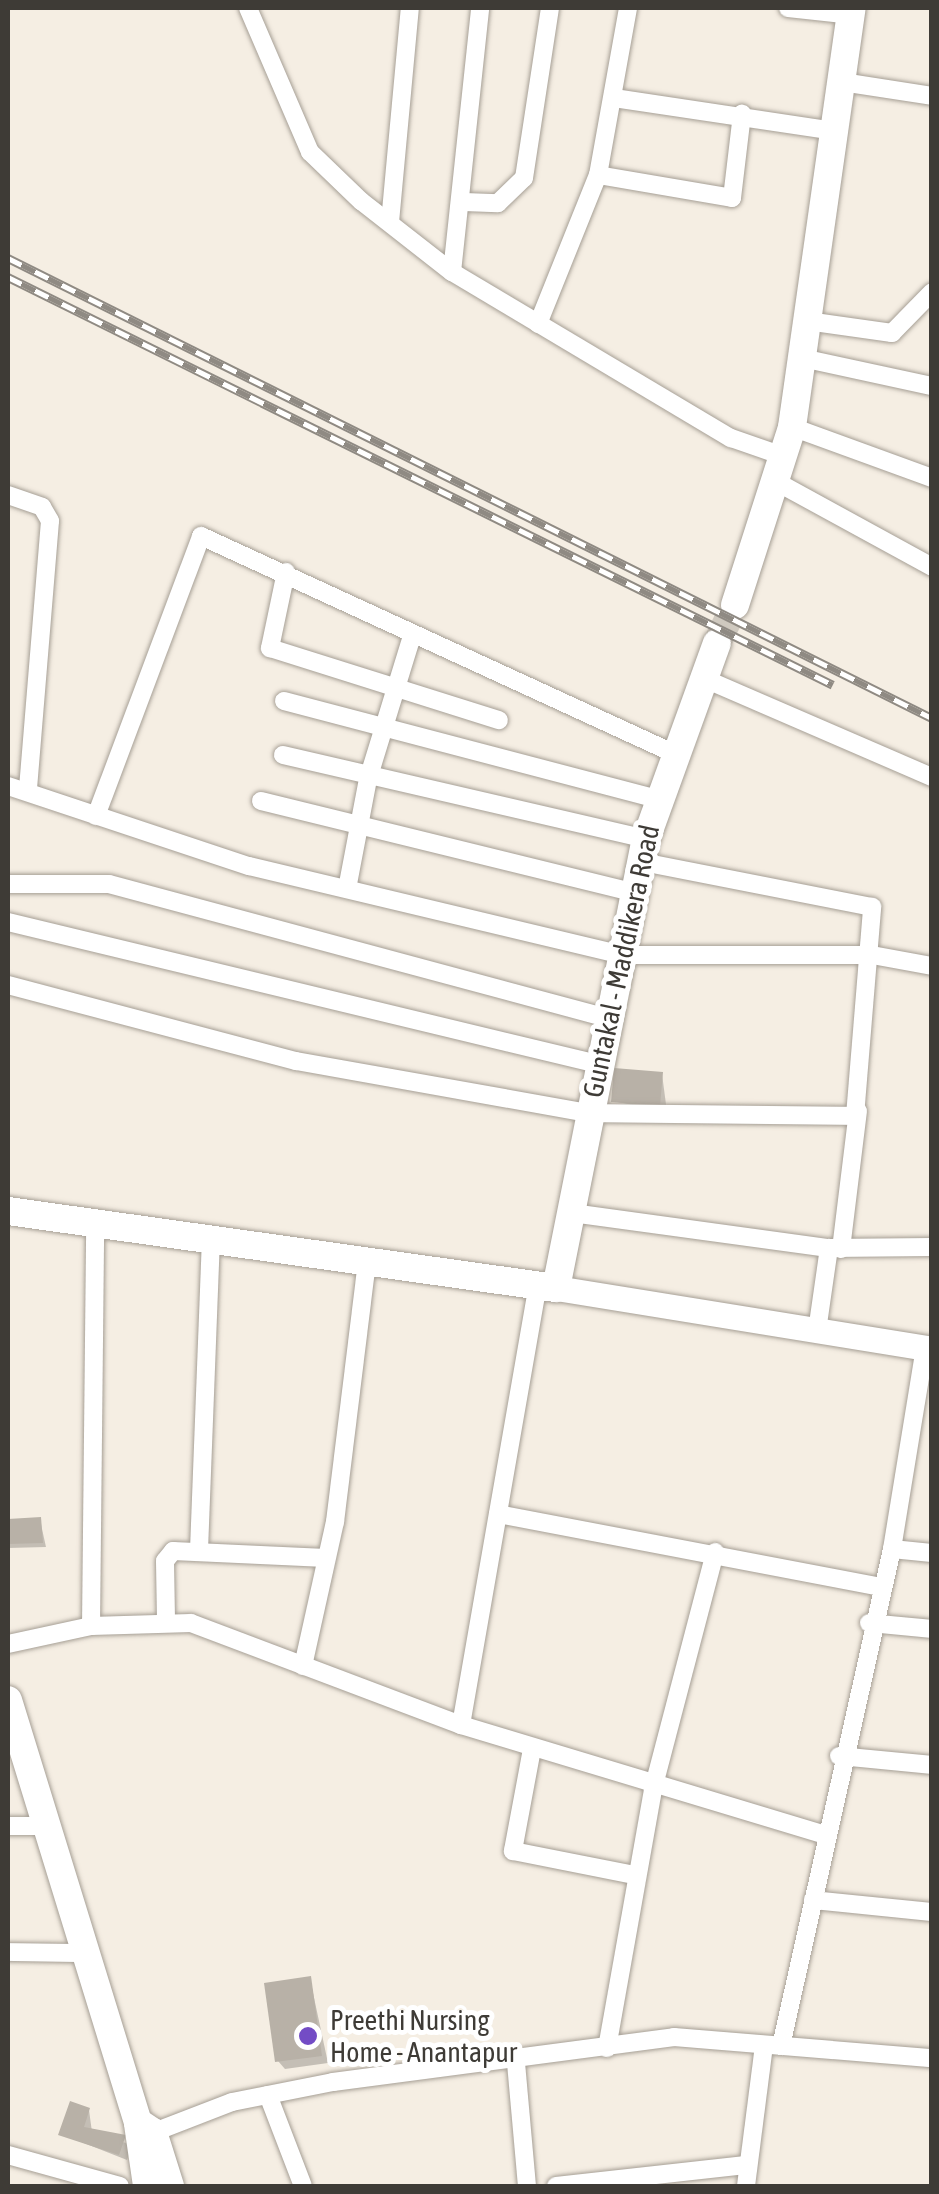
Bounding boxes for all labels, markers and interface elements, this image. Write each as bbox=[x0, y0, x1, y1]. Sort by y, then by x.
street label: Guntakal - Maddikera Road bbox=[576, 822, 666, 1100]
place label: Preethi Nursing Home - Anantapur bbox=[330, 2003, 517, 2069]
marker: Preethi Nursing Home - Anantapur bbox=[295, 2023, 321, 2049]

